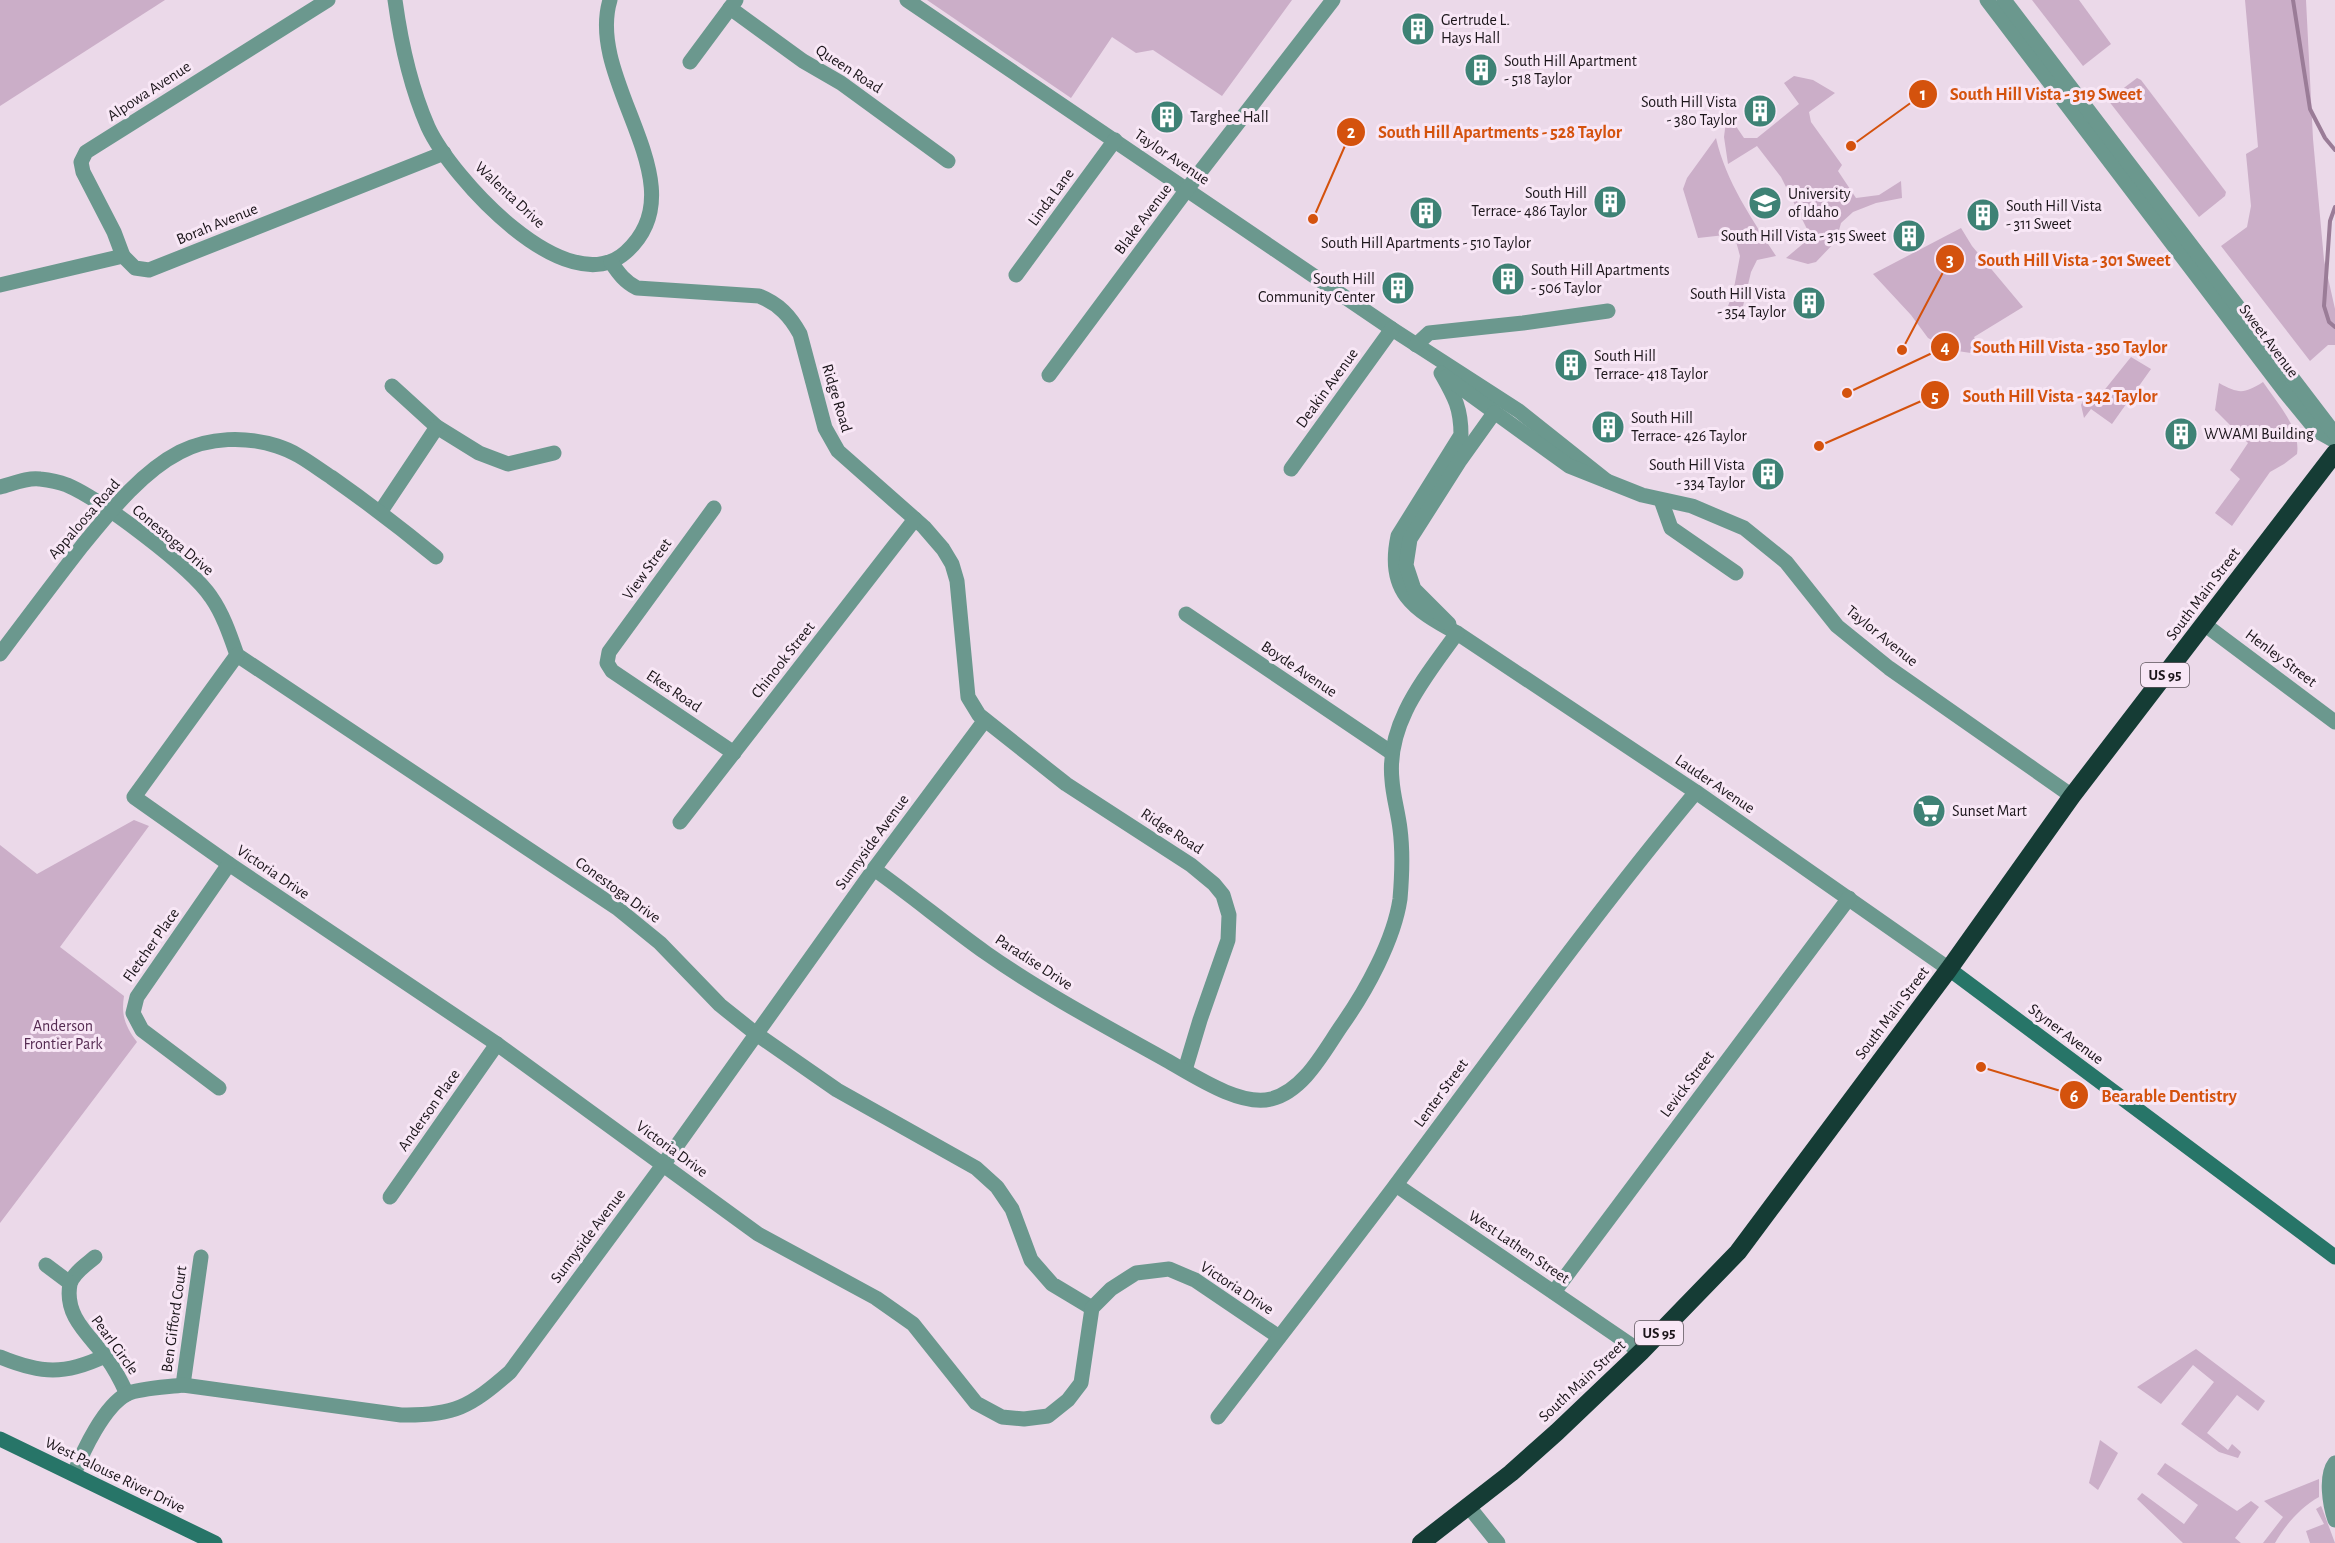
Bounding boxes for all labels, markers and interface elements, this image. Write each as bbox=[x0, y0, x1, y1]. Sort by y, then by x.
building icon: Gertrude L. Hays Hall bbox=[1400, 11, 1436, 47]
place label: Gertrude L. Hays Hall bbox=[1441, 12, 1510, 47]
street label: Queen Road bbox=[812, 42, 885, 97]
building icon: South Hill Apartment - 518 Taylor bbox=[1463, 52, 1499, 88]
place label: South Hill Apartment - 518 Taylor bbox=[1504, 53, 1637, 88]
street label: Alpowa Avenue bbox=[104, 58, 194, 124]
callout: South Hill Vista - 319 Sweet bbox=[1908, 76, 2154, 112]
text: 1 bbox=[1920, 86, 1926, 104]
text: South Hill Vista - 319 Sweet bbox=[1950, 86, 2142, 104]
building icon: South Hill Vista - 380 Taylor bbox=[1742, 93, 1778, 129]
place label: South Hill Vista - 380 Taylor bbox=[1641, 94, 1738, 129]
building icon: Targhee Hall bbox=[1149, 99, 1185, 135]
place label: Targhee Hall bbox=[1190, 109, 1269, 125]
callout: South Hill Apartments - 528 Taylor bbox=[1336, 114, 1634, 150]
text: 2 bbox=[1347, 124, 1356, 142]
text: South Hill Apartments - 528 Taylor bbox=[1378, 124, 1623, 142]
street label: Taylor Avenue bbox=[1131, 126, 1212, 189]
street label: Walenta Drive bbox=[472, 159, 548, 231]
street label: Linda Lane bbox=[1025, 165, 1077, 229]
street label: Blake Avenue bbox=[1111, 181, 1175, 257]
building icon: South Hill Terrace- 486 Taylor bbox=[1592, 184, 1628, 220]
place label: South Hill Terrace- 486 Taylor bbox=[1471, 185, 1588, 220]
school or university icon: University of Idaho bbox=[1747, 185, 1783, 221]
place label: University of Idaho bbox=[1788, 186, 1851, 220]
building icon: South Hill Apartments - 510 Taylor bbox=[1408, 195, 1444, 231]
building icon: South Hill Vista - 311 Sweet bbox=[1965, 197, 2001, 233]
place label: South Hill Vista - 311 Sweet bbox=[2006, 198, 2102, 232]
street label: Borah Avenue bbox=[174, 200, 260, 248]
building icon: South Hill Vista - 315 Sweet bbox=[1891, 218, 1927, 254]
place label: South Hill Vista - 315 Sweet bbox=[1721, 228, 1886, 244]
place label: South Hill Apartments - 510 Taylor bbox=[1321, 235, 1532, 252]
callout: South Hill Vista - 301 Sweet bbox=[1935, 241, 2182, 277]
text: 3 bbox=[1946, 252, 1954, 270]
text: South Hill Vista - 301 Sweet bbox=[1978, 252, 2170, 270]
building icon: South Hill Apartments - 506 Taylor bbox=[1490, 261, 1526, 297]
place label: South Hill Apartments - 506 Taylor bbox=[1531, 262, 1670, 297]
building icon: South Hill Community Center bbox=[1380, 270, 1416, 306]
place label: South Hill Community Center bbox=[1258, 271, 1376, 306]
building icon: South Hill Vista - 354 Taylor bbox=[1791, 285, 1827, 321]
place label: South Hill Vista - 354 Taylor bbox=[1690, 286, 1787, 321]
street label: Sweet Avenue bbox=[2236, 301, 2302, 381]
callout: South Hill Vista - 350 Taylor bbox=[1930, 329, 2179, 365]
text: 4 bbox=[1940, 339, 1950, 357]
text: South Hill Vista - 350 Taylor bbox=[1973, 339, 2168, 357]
street label: Deakin Avenue bbox=[1293, 345, 1361, 431]
building icon: South Hill Terrace- 418 Taylor bbox=[1553, 347, 1589, 383]
place label: South Hill Terrace- 418 Taylor bbox=[1594, 348, 1709, 383]
street label: Ridge Road bbox=[819, 362, 855, 434]
callout: South Hill Vista - 342 Taylor bbox=[1920, 377, 2169, 413]
text: 5 bbox=[1931, 388, 1939, 406]
text: South Hill Vista - 342 Taylor bbox=[1963, 388, 2158, 406]
building icon: South Hill Terrace- 426 Taylor bbox=[1590, 409, 1626, 445]
place label: South Hill Terrace- 426 Taylor bbox=[1631, 410, 1747, 445]
building icon: WWAMI Building bbox=[2163, 416, 2199, 452]
place label: WWAMI Building bbox=[2204, 426, 2314, 442]
building icon: South Hill Vista - 334 Taylor bbox=[1750, 456, 1786, 492]
place label: South Hill Vista - 334 Taylor bbox=[1649, 457, 1746, 492]
street label: Appaloosa Road bbox=[45, 476, 123, 562]
street label: Conestoga Drive bbox=[129, 501, 217, 579]
street label: View Street bbox=[620, 535, 674, 603]
street label: South Main Street bbox=[2163, 545, 2243, 643]
street label: Taylor Avenue bbox=[1843, 602, 1921, 670]
street label: Chinook Street bbox=[748, 619, 818, 701]
street label: Henley Street bbox=[2242, 626, 2320, 691]
street label: Boyde Avenue bbox=[1258, 638, 1340, 701]
road number: US 95 bbox=[2141, 663, 2189, 687]
street label: Ekes Road bbox=[644, 667, 704, 715]
street label: Lauder Avenue bbox=[1672, 752, 1758, 816]
street label: Sunnyside Avenue bbox=[832, 792, 913, 893]
supermarket icon: Sunset Mart bbox=[1911, 793, 1947, 829]
place label: Sunset Mart bbox=[1952, 803, 2027, 819]
street label: Ridge Road bbox=[1138, 805, 1206, 857]
street label: Victoria Drive bbox=[234, 842, 312, 902]
street label: Conestoga Drive bbox=[572, 854, 664, 926]
street label: Fletcher Place bbox=[120, 905, 182, 985]
street label: Paradise Drive bbox=[992, 931, 1076, 993]
street label: South Main Street bbox=[1852, 964, 1932, 1062]
street label: Styner Avenue bbox=[2025, 1001, 2107, 1068]
park label: Anderson Frontier Park bbox=[23, 1018, 103, 1052]
street label: Levick Street bbox=[1657, 1048, 1717, 1120]
street label: Lenter Street bbox=[1411, 1056, 1471, 1130]
street label: Anderson Place bbox=[395, 1066, 463, 1154]
callout: Bearable Dentistry bbox=[2059, 1077, 2249, 1113]
text: 6 bbox=[2070, 1088, 2079, 1106]
text: Bearable Dentistry bbox=[2101, 1088, 2238, 1106]
street label: Victoria Drive bbox=[633, 1118, 711, 1180]
street label: Sunnyside Avenue bbox=[548, 1186, 629, 1287]
street label: West Lathen Street bbox=[1466, 1207, 1572, 1287]
street label: Victoria Drive bbox=[1197, 1258, 1277, 1318]
street label: Ben Gifford Court bbox=[159, 1265, 189, 1373]
street label: Pearl Circle bbox=[88, 1312, 142, 1378]
road number: US 95 bbox=[1635, 1321, 1683, 1345]
street label: South Main Street bbox=[1536, 1337, 1628, 1425]
street label: West Palouse River Drive bbox=[42, 1434, 188, 1516]

